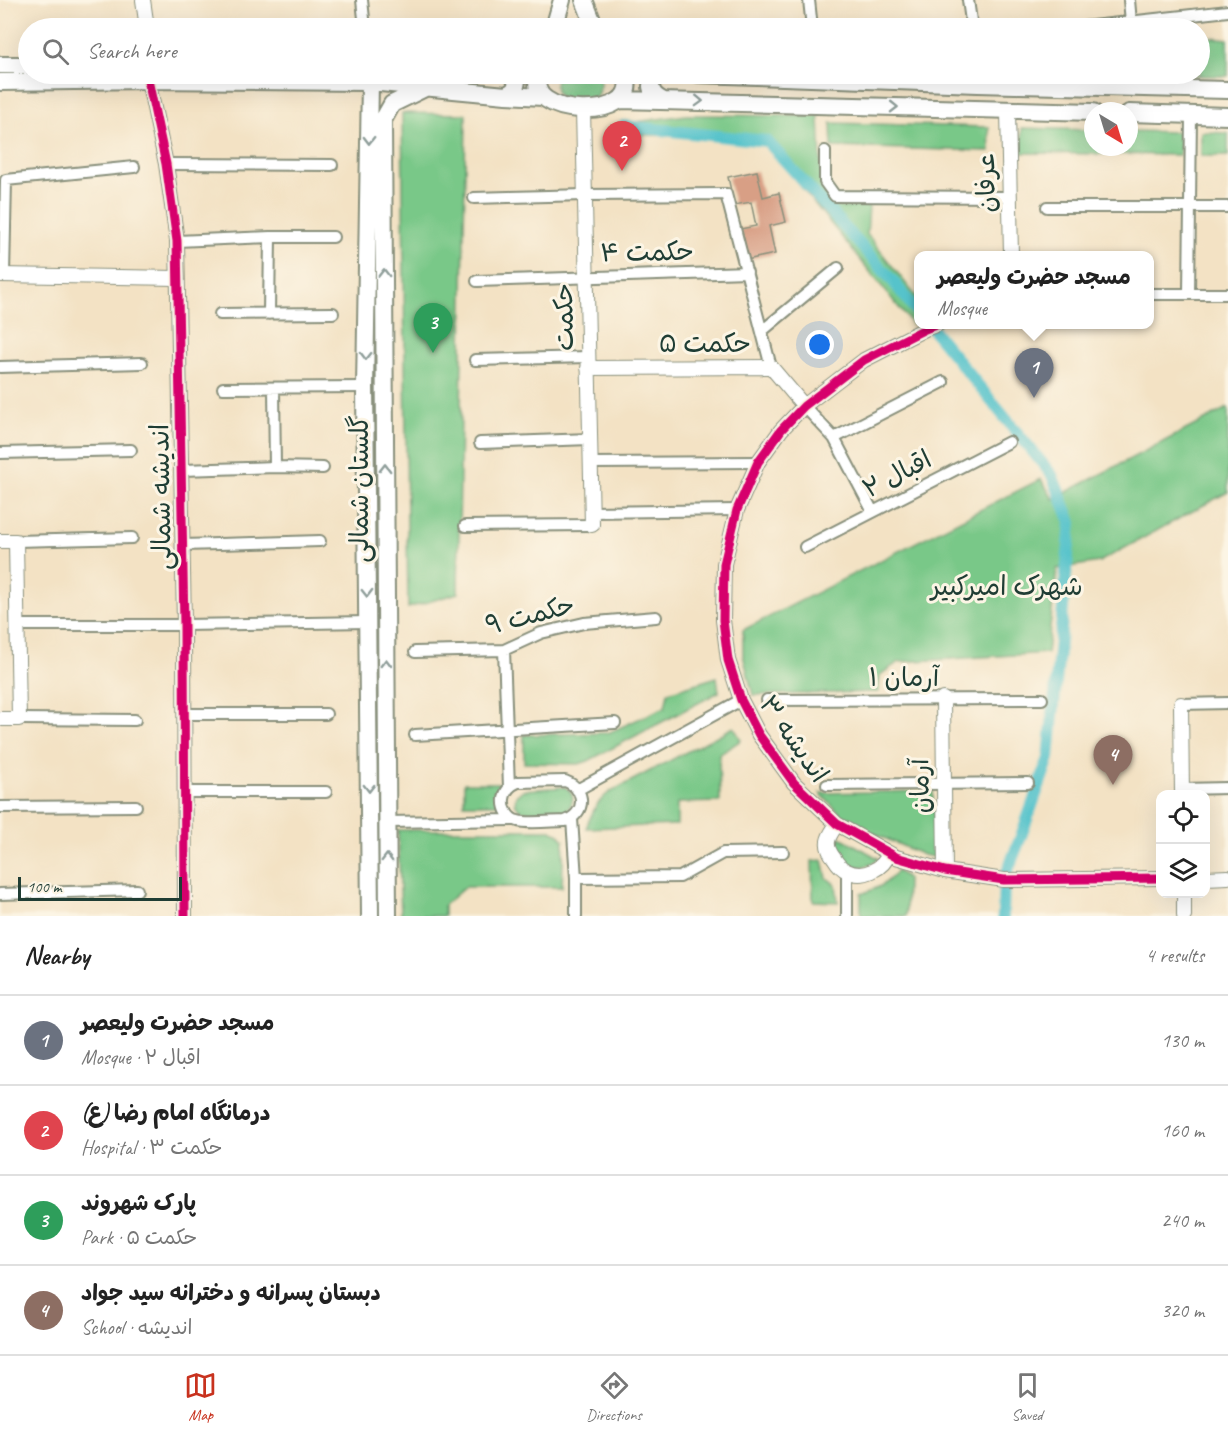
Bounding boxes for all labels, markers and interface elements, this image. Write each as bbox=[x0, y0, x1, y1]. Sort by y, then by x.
search box bbox=[18, 18, 1210, 84]
icon: search bbox=[39, 35, 72, 68]
text: Search here bbox=[87, 37, 177, 65]
one-way arrow bbox=[695, 95, 704, 108]
one-way arrow bbox=[889, 100, 898, 113]
north arrow bbox=[1084, 102, 1138, 156]
pin: 2 bbox=[602, 122, 642, 171]
one-way arrow bbox=[363, 136, 375, 145]
street label: عرفان bbox=[969, 153, 1003, 213]
street label: حکمت ۴ bbox=[600, 235, 694, 269]
popup bbox=[914, 251, 1154, 329]
text: مسجد حضرت ولیعصر bbox=[937, 263, 1131, 291]
one-way arrow bbox=[378, 268, 390, 277]
street label: حکمت bbox=[547, 283, 581, 351]
text: Mosque bbox=[937, 296, 987, 321]
pin: 3 bbox=[414, 304, 452, 353]
street label: حکمت ۵ bbox=[659, 327, 751, 360]
your location bbox=[805, 330, 834, 359]
pin: 1 bbox=[1014, 348, 1054, 398]
one-way arrow bbox=[360, 352, 372, 361]
street label: گلستان شمالی bbox=[343, 415, 376, 563]
street label: اندیشه شمالی bbox=[143, 423, 179, 571]
street label: اقبال ۲ bbox=[857, 443, 937, 505]
one-way arrow bbox=[378, 463, 391, 472]
district label: شهرک امیرکبیر bbox=[929, 569, 1083, 603]
street label: حکمت ۹ bbox=[482, 588, 578, 642]
one-way arrow bbox=[361, 589, 373, 598]
one-way arrow bbox=[379, 658, 392, 667]
street label: آرمان ۱ bbox=[869, 661, 941, 694]
street label: اندیشه ۳ bbox=[752, 689, 836, 789]
pin: 4 bbox=[1094, 736, 1132, 785]
street label: آرمان bbox=[903, 757, 937, 814]
one-way arrow bbox=[363, 784, 375, 793]
map controls bbox=[1156, 790, 1210, 898]
button: locate bbox=[1156, 790, 1210, 844]
button: layers bbox=[1156, 844, 1210, 898]
one-way arrow bbox=[381, 853, 393, 862]
scale bar bbox=[18, 874, 182, 902]
text: 100 m bbox=[27, 877, 61, 897]
text: Nearby bbox=[24, 939, 89, 972]
text: 4 results bbox=[1145, 943, 1204, 968]
text: مسجد حضرت ولیعصر bbox=[81, 1009, 274, 1037]
text: 1 bbox=[39, 1028, 48, 1053]
text: 130 m bbox=[1161, 1028, 1204, 1053]
text: Mosque · اقبال ۲ bbox=[81, 1045, 201, 1070]
text: درمانگاه امام رضا (ع) bbox=[81, 1099, 270, 1127]
text: 2 bbox=[39, 1118, 48, 1143]
text: 160 m bbox=[1161, 1118, 1204, 1143]
text: Hospital · حکمت ۳ bbox=[81, 1135, 223, 1160]
text: پارک شهروند bbox=[81, 1189, 196, 1217]
text: 3 bbox=[39, 1208, 48, 1233]
text: 240 m bbox=[1161, 1208, 1204, 1233]
text: Park · حکمت ۵ bbox=[81, 1225, 197, 1250]
text: دبستان پسرانه و دخترانه سید جواد bbox=[81, 1279, 381, 1307]
text: 4 bbox=[39, 1298, 48, 1323]
text: 320 m bbox=[1161, 1298, 1204, 1323]
text: School · اندیشه bbox=[81, 1315, 192, 1340]
tab: Map bbox=[184, 1369, 217, 1425]
tab: Directions bbox=[586, 1369, 642, 1425]
tab: Saved bbox=[1011, 1369, 1044, 1425]

